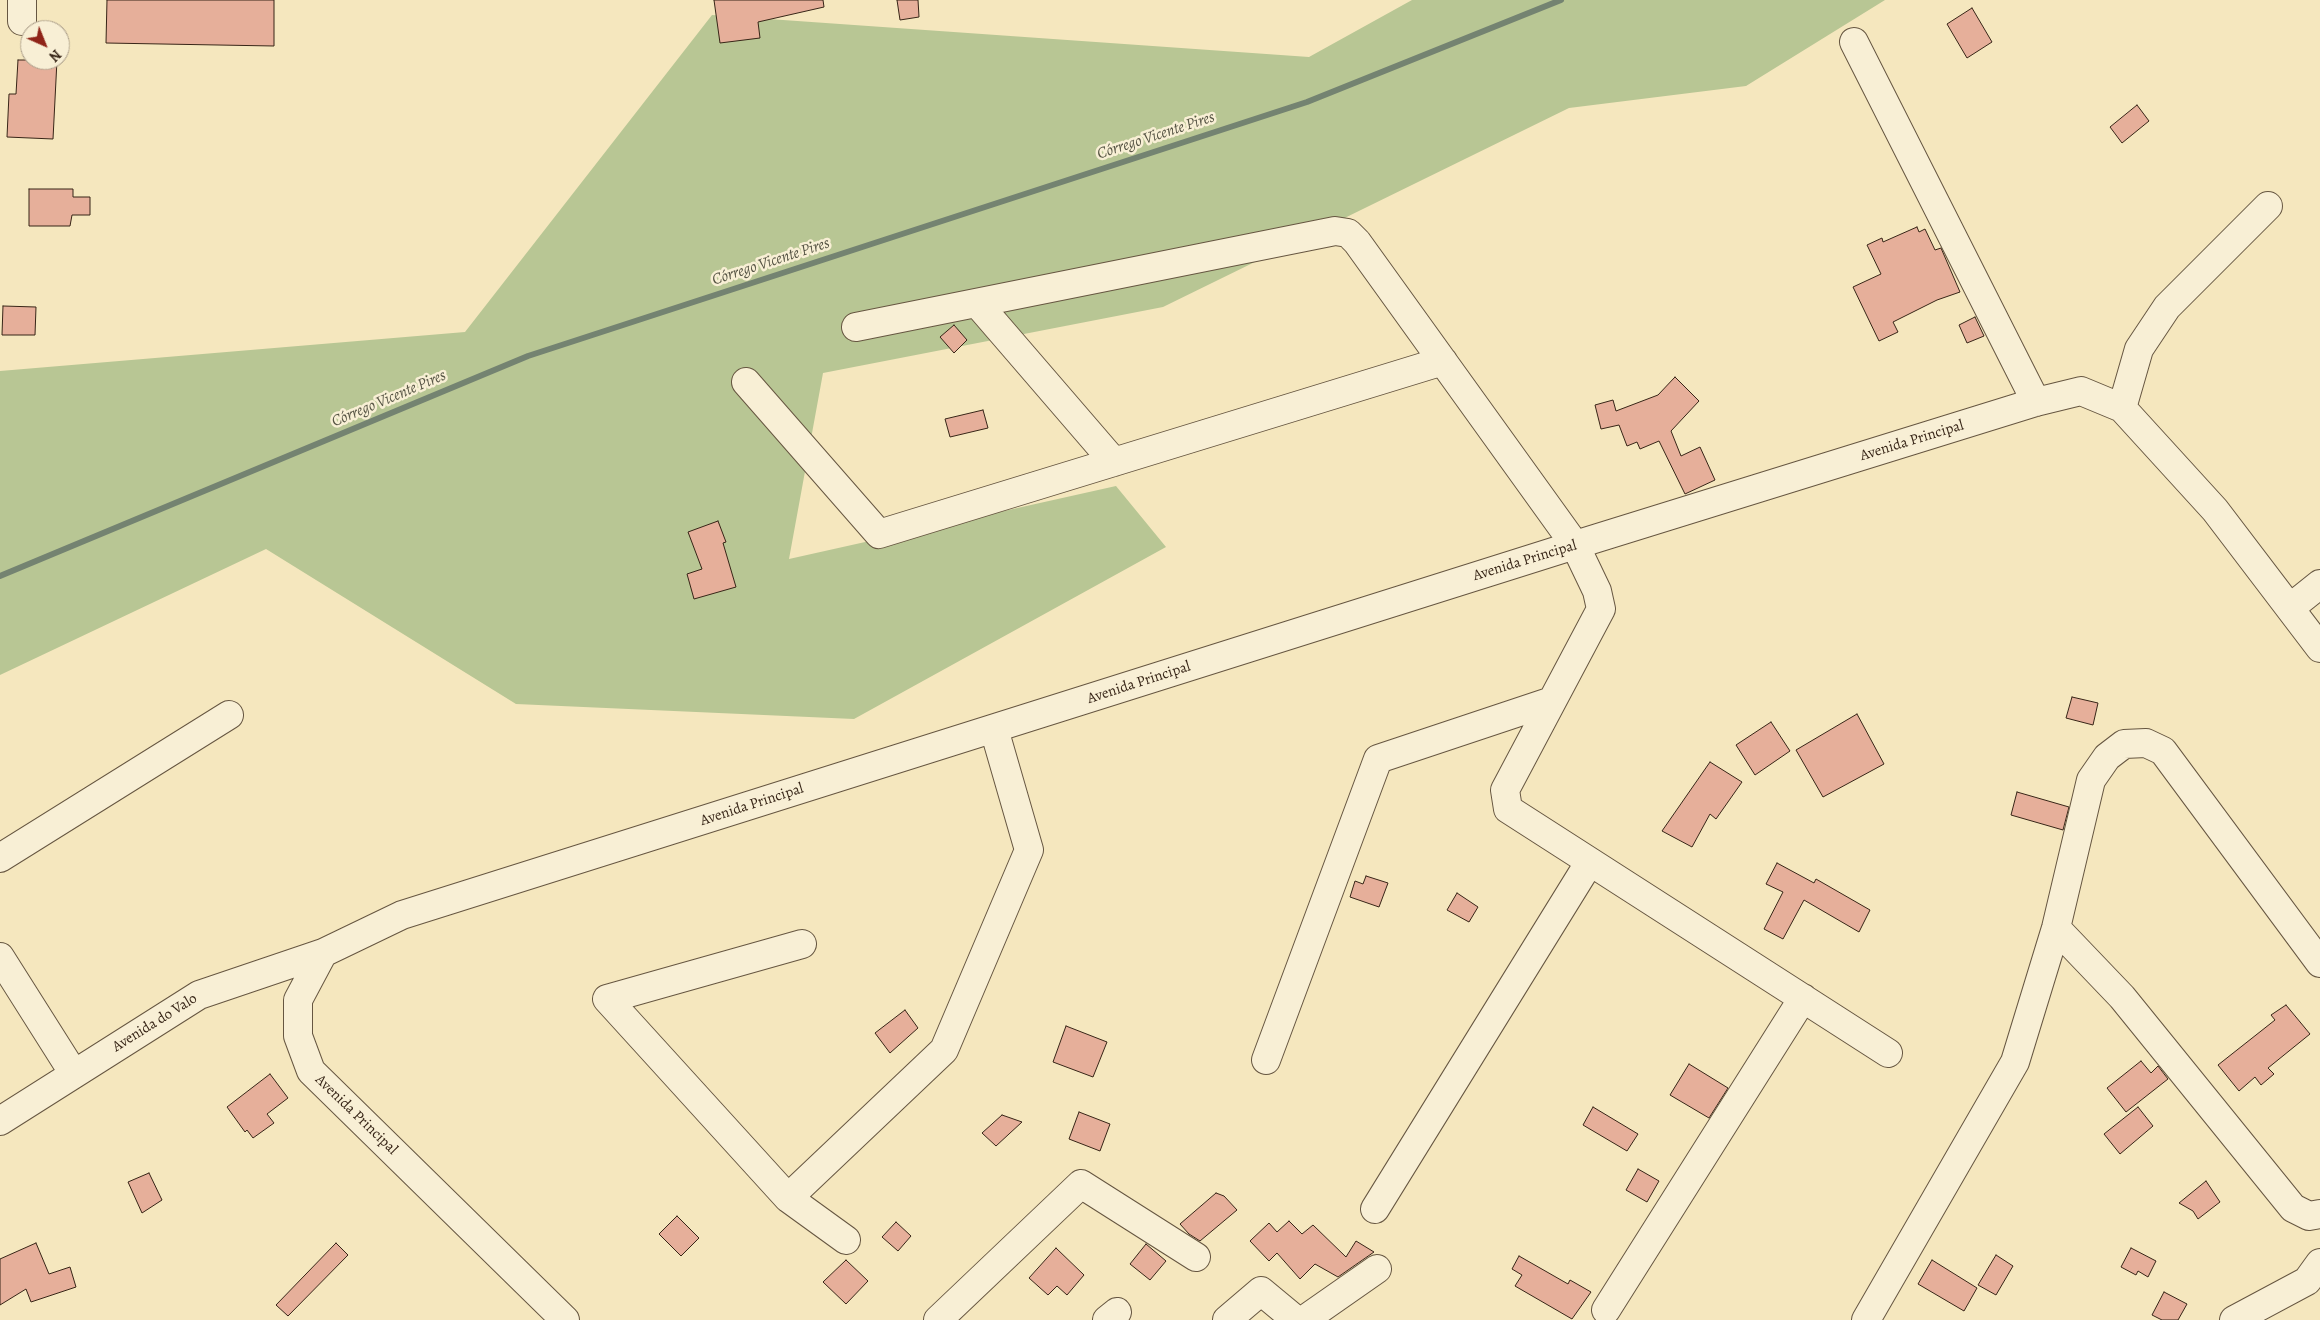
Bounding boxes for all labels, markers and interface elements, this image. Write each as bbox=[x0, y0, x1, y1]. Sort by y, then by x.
north arrow bbox=[20, 20, 70, 70]
text: N bbox=[45, 45, 65, 66]
water label: Córrego Vicente Pires bbox=[1095, 108, 1217, 164]
water label: Córrego Vicente Pires bbox=[710, 234, 832, 290]
water label: Córrego Vicente Pires bbox=[329, 366, 449, 432]
street label: Avenida Principal bbox=[1858, 417, 1966, 465]
street label: Avenida Principal bbox=[1471, 537, 1579, 585]
street label: Avenida Principal bbox=[1085, 658, 1193, 708]
street label: Avenida Principal bbox=[698, 780, 806, 830]
street label: Avenida do Valo bbox=[109, 990, 201, 1056]
street label: Avenida Principal bbox=[311, 1071, 401, 1159]

